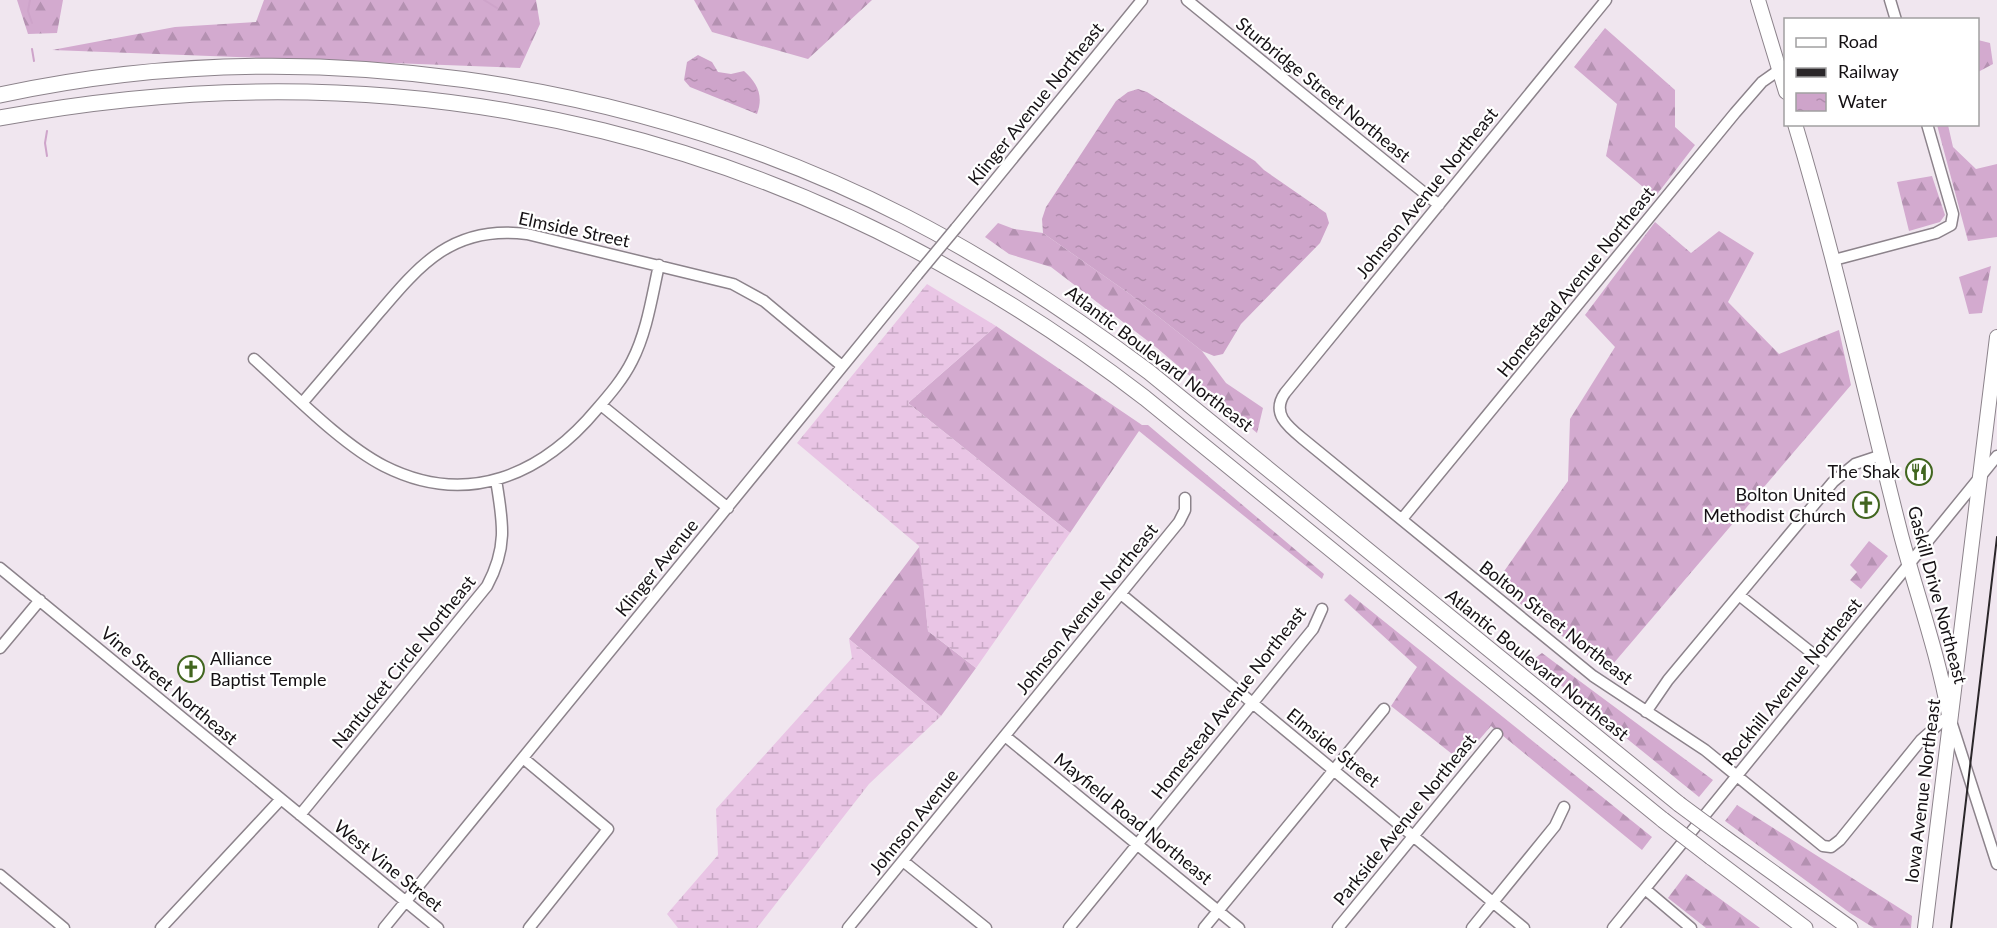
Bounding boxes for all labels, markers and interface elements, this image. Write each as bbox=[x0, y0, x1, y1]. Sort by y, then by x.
street label: Sturbridge Street Northeast bbox=[1232, 12, 1416, 167]
street label: Klinger Avenue Northeast bbox=[963, 17, 1108, 189]
legend bbox=[1784, 18, 1979, 126]
text: Road bbox=[1838, 30, 1878, 52]
text: Railway bbox=[1838, 60, 1899, 82]
text: Water bbox=[1838, 90, 1887, 112]
street label: Johnson Avenue Northeast bbox=[1351, 102, 1502, 282]
street label: Homestead Avenue Northeast bbox=[1492, 181, 1659, 381]
street label: Elmside Street bbox=[517, 207, 632, 252]
street label: Atlantic Boulevard Northeast bbox=[1061, 280, 1258, 436]
restaurant icon: The Shak bbox=[1904, 457, 1934, 487]
place label: The Shak bbox=[1828, 460, 1901, 482]
place label: Bolton United Methodist Church bbox=[1703, 483, 1846, 526]
church icon: Bolton United Methodist Church bbox=[1851, 490, 1881, 520]
street label: Gaskill Drive Northeast bbox=[1904, 503, 1972, 687]
street label: Klinger Avenue bbox=[610, 514, 702, 621]
street label: Johnson Avenue Northeast bbox=[1011, 518, 1162, 698]
street label: Bolton Street Northeast bbox=[1476, 555, 1638, 689]
street label: Nantucket Circle Northeast bbox=[327, 570, 480, 752]
street label: Atlantic Boulevard Northeast bbox=[1442, 584, 1634, 745]
street label: Rockhill Avenue Northeast bbox=[1717, 593, 1866, 770]
street label: Homestead Avenue Northeast bbox=[1146, 601, 1311, 803]
street label: Vine Street Northeast bbox=[97, 621, 243, 749]
place label: Alliance Baptist Temple bbox=[210, 647, 326, 690]
church icon: Alliance Baptist Temple bbox=[176, 654, 206, 684]
street label: Iowa Avenue Northeast bbox=[1900, 697, 1944, 884]
street label: Elmside Street bbox=[1283, 703, 1385, 792]
street label: Parkside Avenue Northeast bbox=[1328, 729, 1481, 910]
street label: Mayfield Road Northeast bbox=[1050, 748, 1218, 889]
street label: Johnson Avenue bbox=[864, 764, 962, 879]
street label: West Vine Street bbox=[330, 815, 448, 916]

